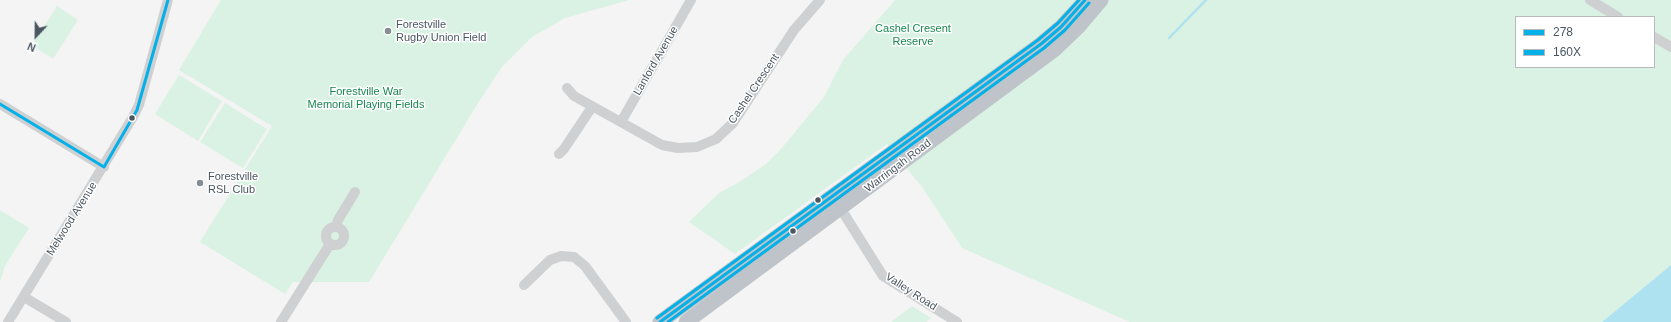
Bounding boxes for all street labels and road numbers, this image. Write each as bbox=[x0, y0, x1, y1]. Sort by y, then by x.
street label: Lanford Avenue bbox=[631, 24, 681, 98]
street label: Cashel Crescent bbox=[726, 52, 782, 126]
street label: Warringah Road bbox=[862, 137, 934, 195]
street label: Melwood Avenue bbox=[44, 180, 100, 258]
street label: Valley Road bbox=[883, 271, 939, 313]

